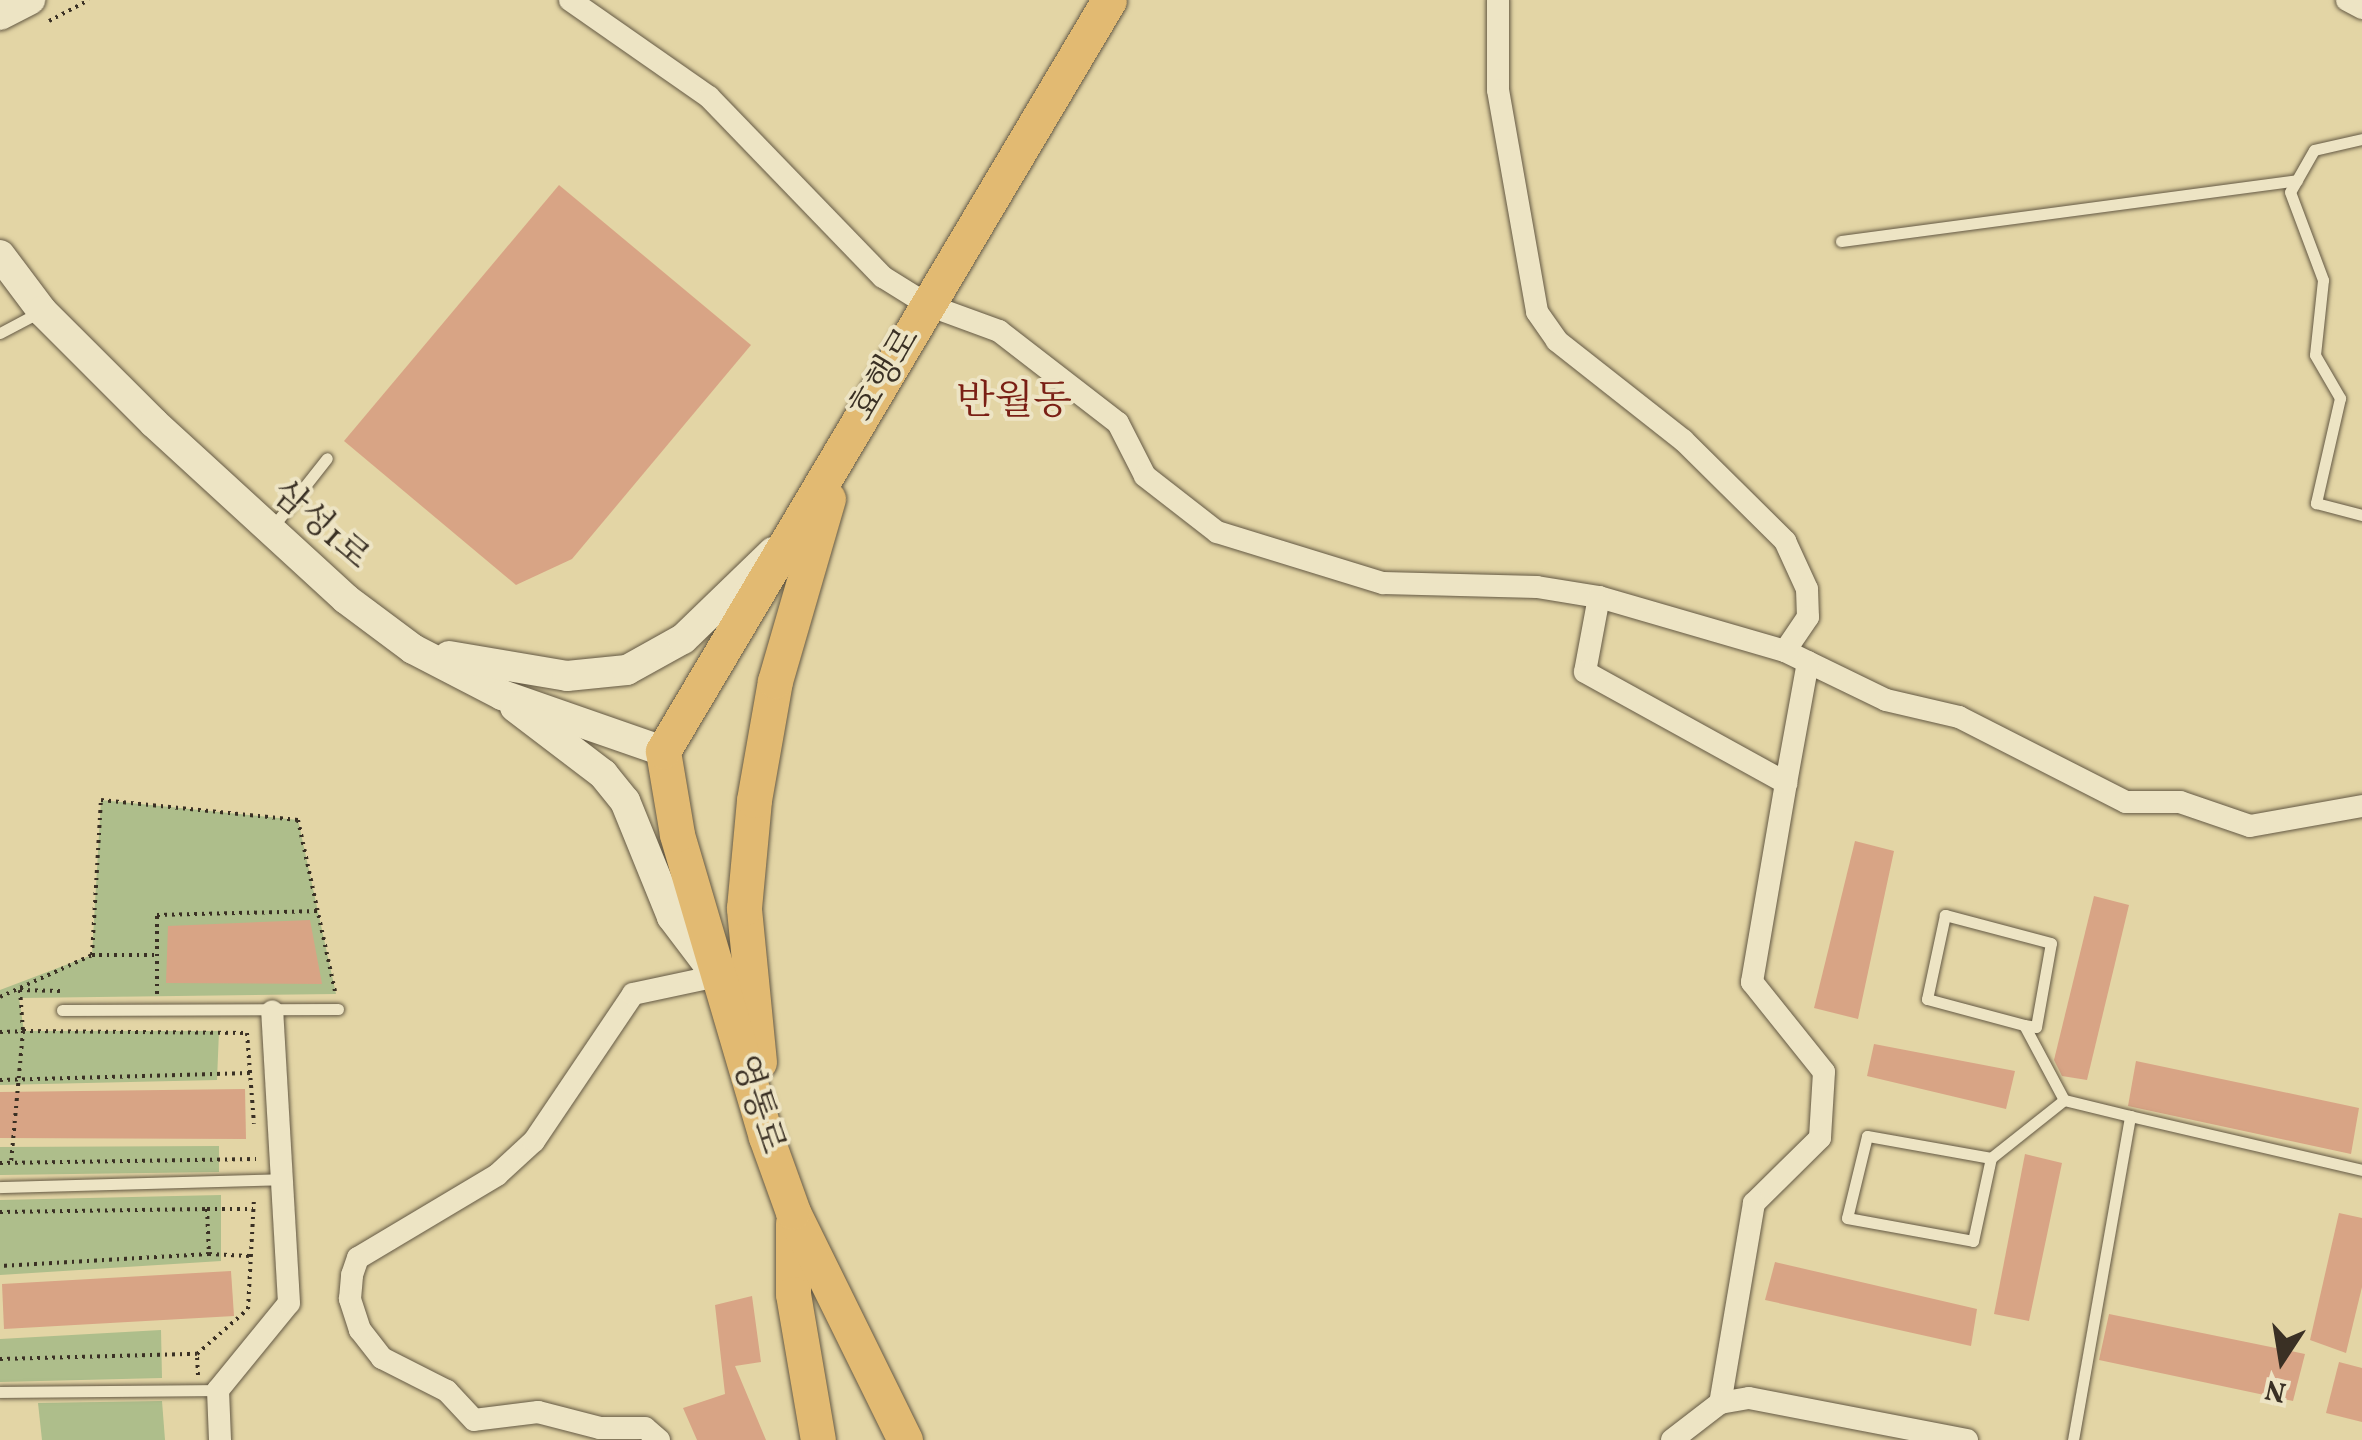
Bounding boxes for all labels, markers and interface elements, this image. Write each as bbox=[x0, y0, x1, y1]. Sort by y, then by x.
street label: 효행로 bbox=[842, 321, 930, 429]
district label: 반월동 bbox=[956, 379, 1072, 427]
street label: 삼성1로 bbox=[263, 472, 377, 580]
street label: 영통로 bbox=[721, 1050, 793, 1160]
north arrow bbox=[2232, 1310, 2332, 1410]
text: N bbox=[2262, 1369, 2290, 1411]

